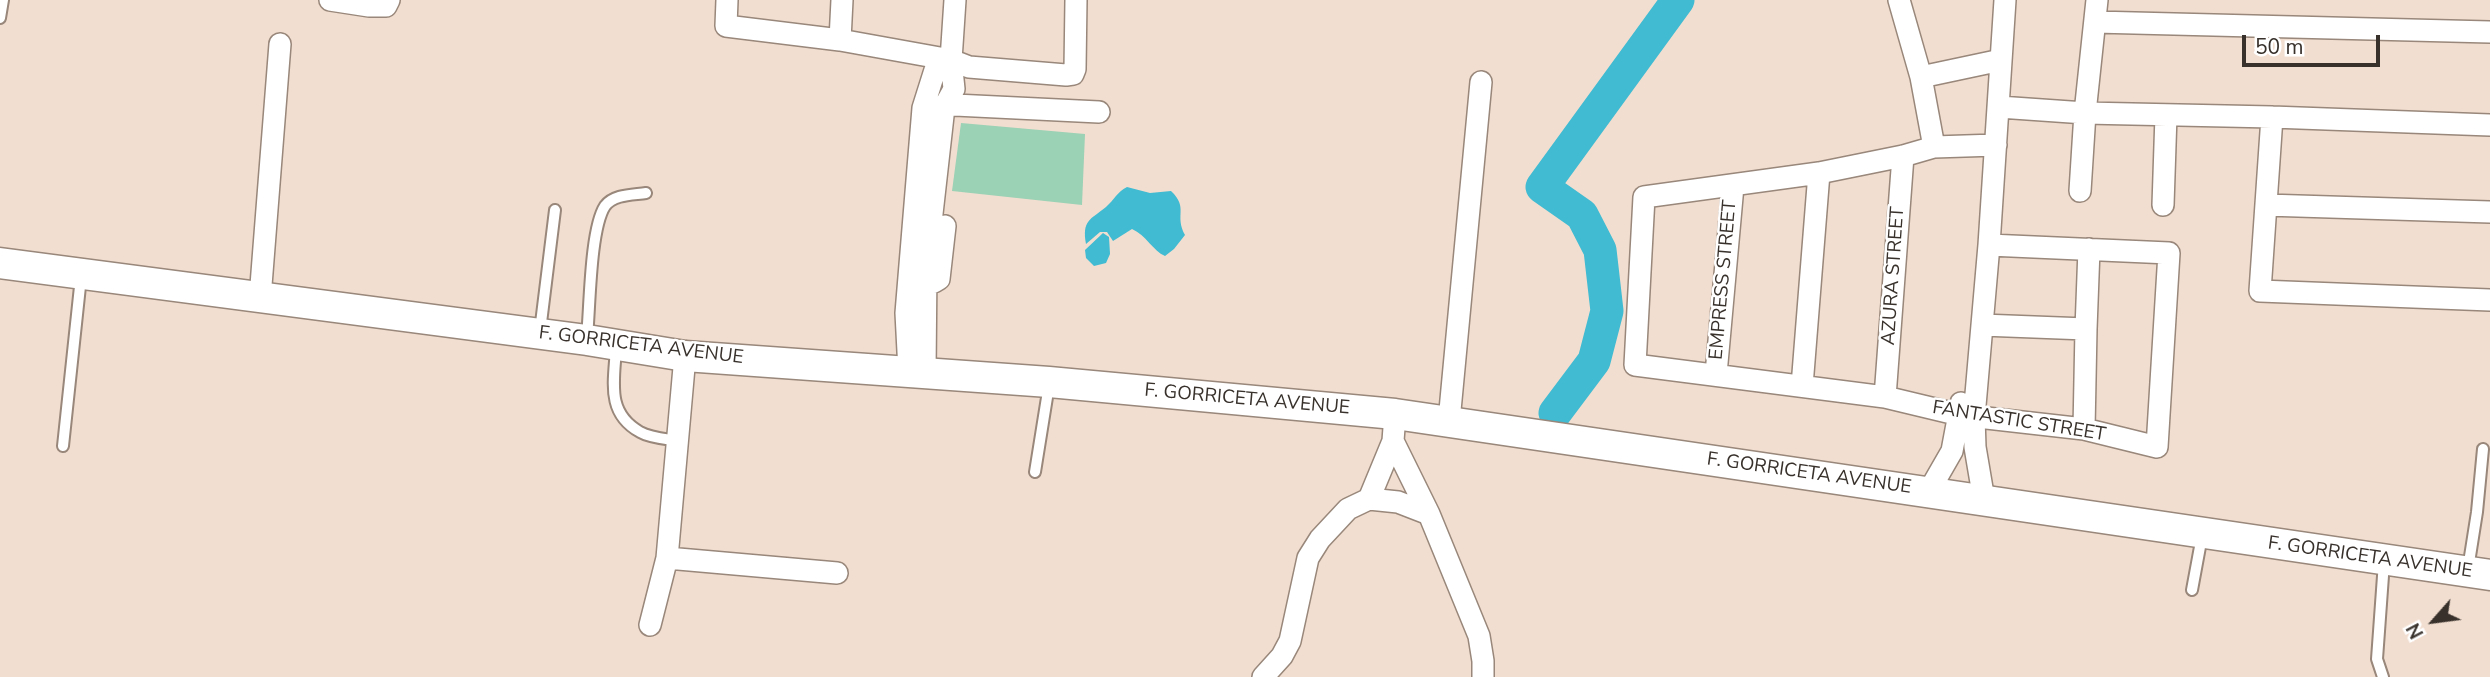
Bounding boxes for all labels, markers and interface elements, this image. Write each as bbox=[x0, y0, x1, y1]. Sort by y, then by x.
scale bar bbox=[2245, 21, 2383, 65]
text: 50 m bbox=[2255, 33, 2304, 61]
street label: EMPRESS STREET bbox=[1706, 199, 1742, 361]
street label: AZURA STREET bbox=[1878, 206, 1910, 346]
street label: F. GORRICETA AVENUE bbox=[537, 322, 745, 370]
street label: F. GORRICETA AVENUE bbox=[1143, 380, 1351, 420]
street label: FANTASTIC STREET bbox=[1931, 397, 2107, 447]
street label: F. GORRICETA AVENUE bbox=[1705, 448, 1913, 500]
street label: F. GORRICETA AVENUE bbox=[2266, 532, 2474, 584]
north arrow bbox=[2399, 586, 2469, 656]
text: N bbox=[2401, 618, 2430, 643]

